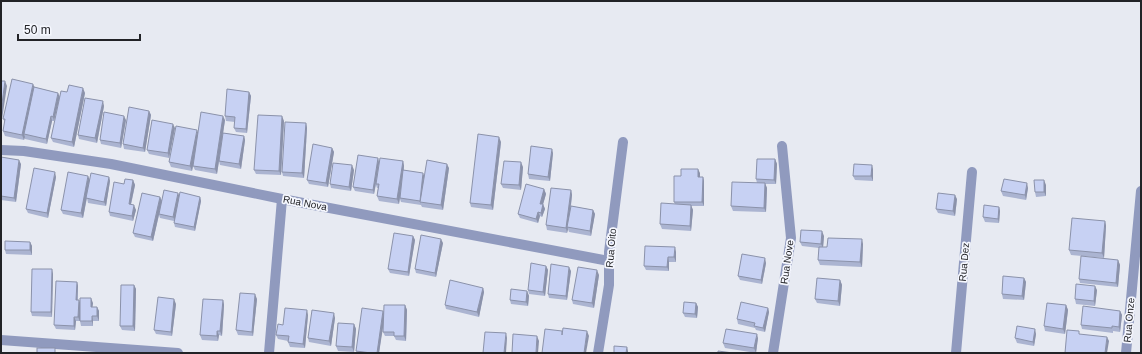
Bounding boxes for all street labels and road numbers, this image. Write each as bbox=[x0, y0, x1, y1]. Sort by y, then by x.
street label: Rua Nova bbox=[282, 193, 328, 213]
street label: Rua Oito bbox=[604, 227, 618, 268]
street label: Rua Nove bbox=[778, 239, 796, 285]
street label: Rua Dez bbox=[957, 242, 971, 282]
street label: Rua Onze bbox=[1122, 297, 1136, 343]

